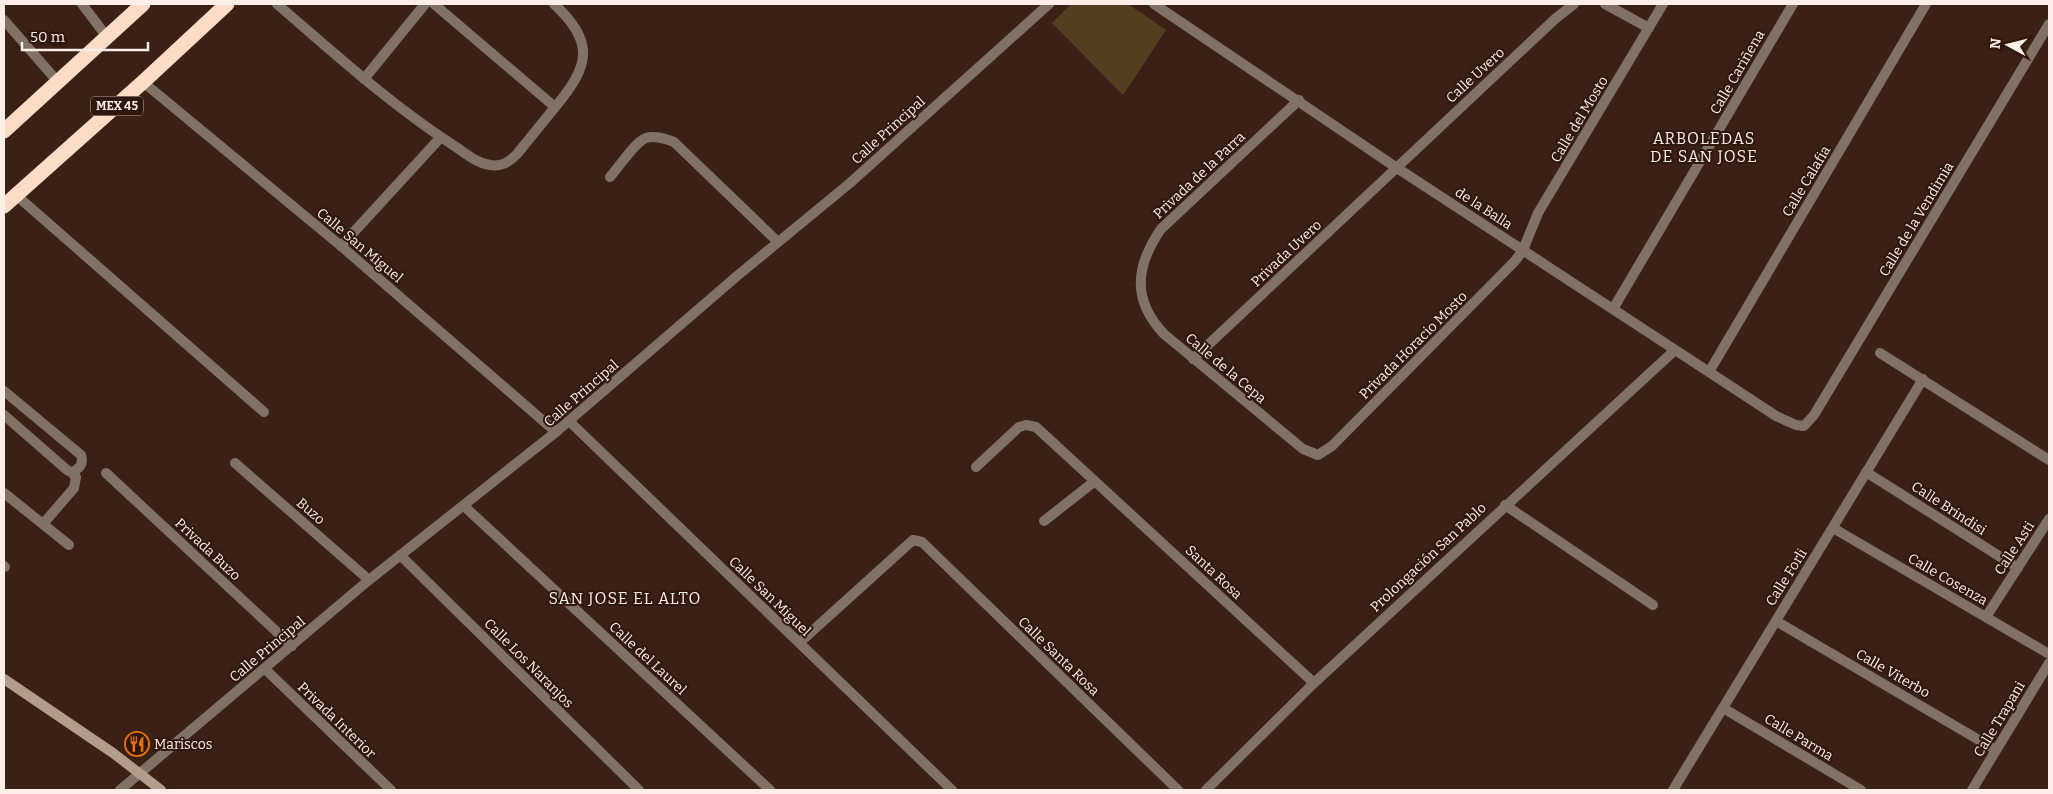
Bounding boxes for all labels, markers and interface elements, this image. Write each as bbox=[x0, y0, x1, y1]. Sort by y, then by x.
scale bar bbox=[22, 20, 149, 52]
north arrow bbox=[1983, 20, 2033, 70]
street label: Calle Cariñena bbox=[1706, 27, 1769, 117]
text: 50 m bbox=[30, 28, 66, 46]
text: N bbox=[1986, 37, 2005, 50]
street label: Calle Uvero bbox=[1443, 44, 1508, 107]
street label: Calle del Mosto bbox=[1547, 73, 1612, 165]
street label: Calle Principal bbox=[848, 93, 929, 168]
road number: MEX 45 bbox=[91, 96, 143, 115]
street label: Privada de la Parra bbox=[1150, 128, 1249, 222]
district label: ARBOLEDAS DE SAN JOSE bbox=[1650, 129, 1758, 166]
street label: Calle Calafia bbox=[1779, 143, 1834, 220]
street label: Calle de la Vendimia bbox=[1875, 159, 1958, 280]
street label: de la Balla bbox=[1452, 184, 1516, 233]
street label: Calle San Miguel bbox=[313, 204, 406, 286]
street label: Privada Uvero bbox=[1248, 216, 1325, 290]
street label: Privada Horacio Mosto bbox=[1356, 288, 1471, 403]
street label: Calle de la Cepa bbox=[1182, 330, 1270, 407]
street label: Calle Principal bbox=[541, 356, 622, 430]
street label: Calle Brindisi bbox=[1908, 478, 1989, 539]
street label: Buzo bbox=[293, 494, 328, 528]
street label: Prolongación San Pablo bbox=[1367, 499, 1490, 616]
street label: Privada Buzo bbox=[171, 515, 244, 584]
street label: Calle Asti bbox=[1991, 518, 2038, 578]
street label: Santa Rosa bbox=[1182, 542, 1246, 603]
street label: Calle Forli bbox=[1762, 545, 1811, 609]
street label: Calle Cosenza bbox=[1905, 550, 1991, 609]
street label: Calle San Miguel bbox=[725, 553, 814, 640]
district label: SAN JOSE EL ALTO bbox=[549, 589, 701, 608]
street label: Calle Principal bbox=[226, 613, 309, 686]
street label: Calle Santa Rosa bbox=[1015, 613, 1103, 700]
street label: Calle Los Naranjos bbox=[480, 615, 577, 712]
street label: Calle del Laurel bbox=[606, 618, 690, 698]
street label: Calle Viterbo bbox=[1853, 645, 1933, 701]
street label: Calle Trapani bbox=[1970, 678, 2029, 760]
street label: Privada Interior bbox=[294, 679, 379, 762]
street label: Calle Parma bbox=[1761, 710, 1837, 765]
restaurant icon: Mariscos bbox=[124, 731, 150, 757]
place label: Mariscos bbox=[154, 736, 212, 753]

